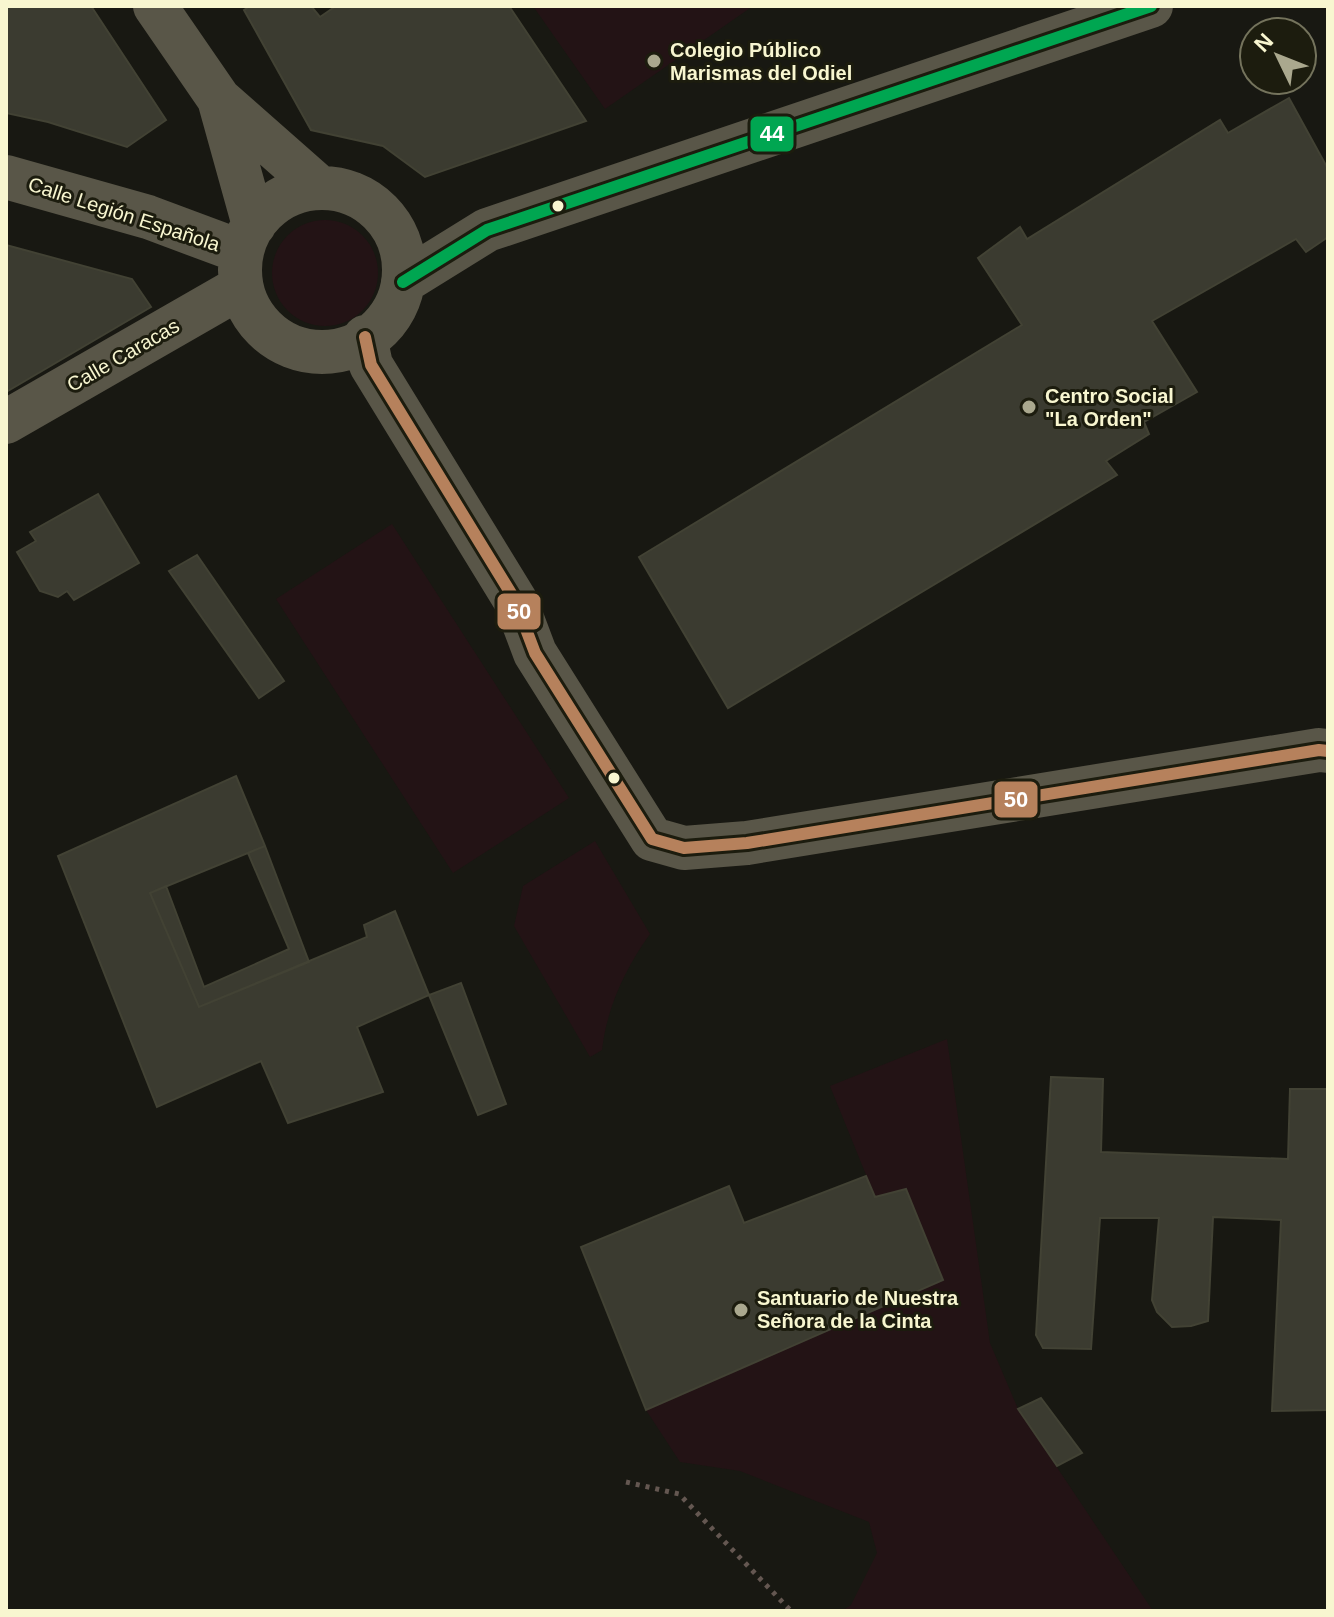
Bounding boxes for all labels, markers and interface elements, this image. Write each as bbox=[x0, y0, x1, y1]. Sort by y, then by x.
north arrow bbox=[1238, 16, 1318, 96]
text: N bbox=[1249, 28, 1278, 57]
place label: Colegio Público Marismas del Odiel bbox=[670, 39, 852, 84]
marker: Colegio Público Marismas del Odiel bbox=[645, 52, 663, 70]
line badge: 44 bbox=[749, 115, 795, 153]
text: 44 bbox=[760, 121, 785, 146]
street label: Calle Legión Española bbox=[25, 173, 223, 256]
unlabelled marker bbox=[550, 198, 566, 214]
street label: Calle Caracas bbox=[63, 314, 183, 396]
place label: Centro Social "La Orden" bbox=[1045, 385, 1174, 430]
marker: Centro Social "La Orden" bbox=[1020, 398, 1038, 416]
line badge: 50 bbox=[496, 592, 542, 631]
text: 50 bbox=[507, 599, 531, 624]
unlabelled marker bbox=[606, 770, 622, 786]
line badge: 50 bbox=[993, 780, 1039, 819]
text: 50 bbox=[1004, 787, 1028, 812]
place label: Santuario de Nuestra Señora de la Cinta bbox=[757, 1287, 959, 1332]
marker: Santuario de Nuestra Señora de la Cinta bbox=[732, 1301, 750, 1319]

